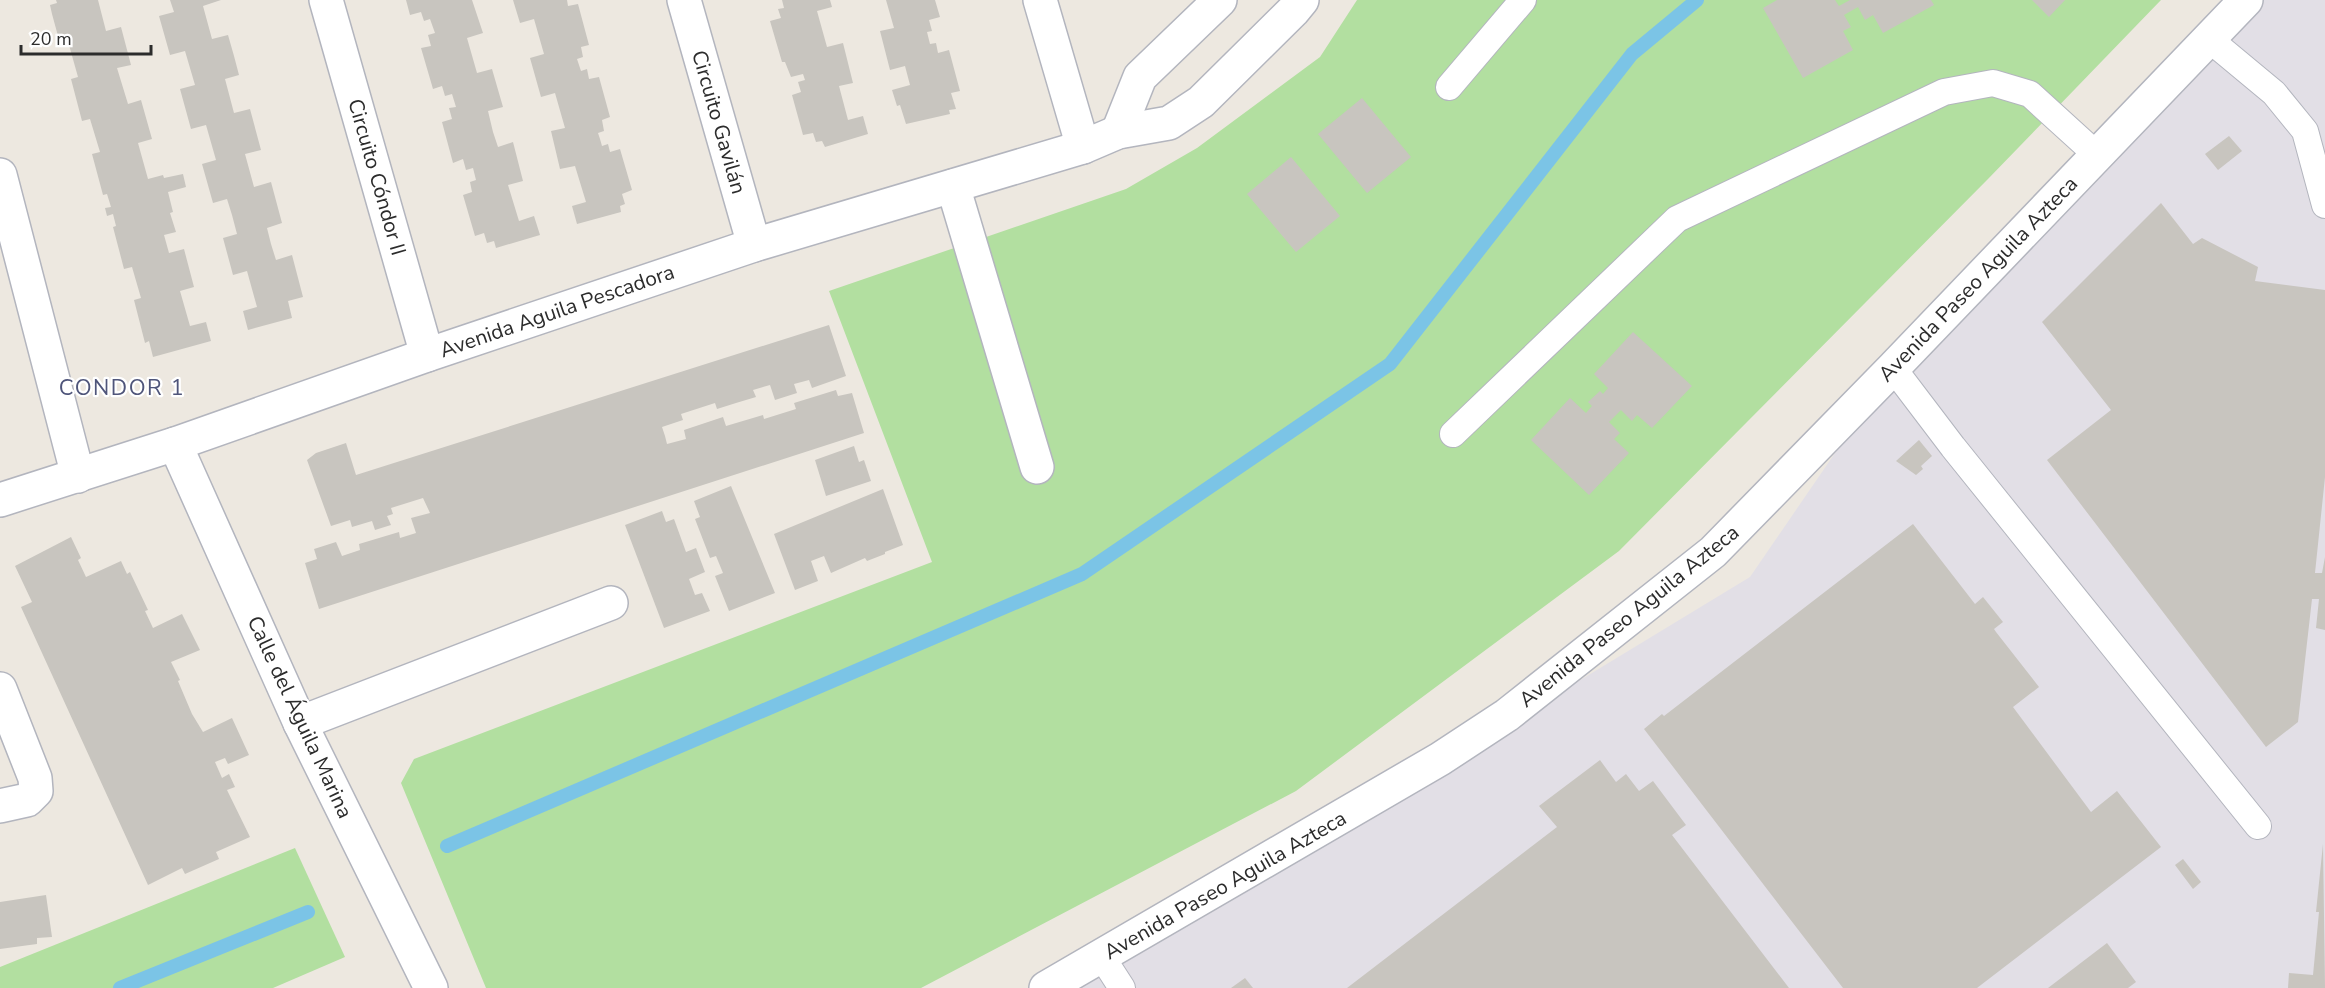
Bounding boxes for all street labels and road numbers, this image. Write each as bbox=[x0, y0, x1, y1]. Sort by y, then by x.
street label: Circuito Gavilán bbox=[685, 47, 753, 197]
street label: Circuito Cóndor II bbox=[341, 95, 413, 259]
street label: Avenida Paseo Aguila Azteca bbox=[1872, 170, 2084, 388]
street label: Avenida Aguila Pescadora bbox=[436, 258, 678, 364]
street label: Avenida Paseo Aguila Azteca bbox=[1513, 518, 1745, 714]
street label: Calle del Águila Marina bbox=[241, 611, 359, 823]
street label: Avenida Paseo Aguila Azteca bbox=[1099, 804, 1351, 966]

